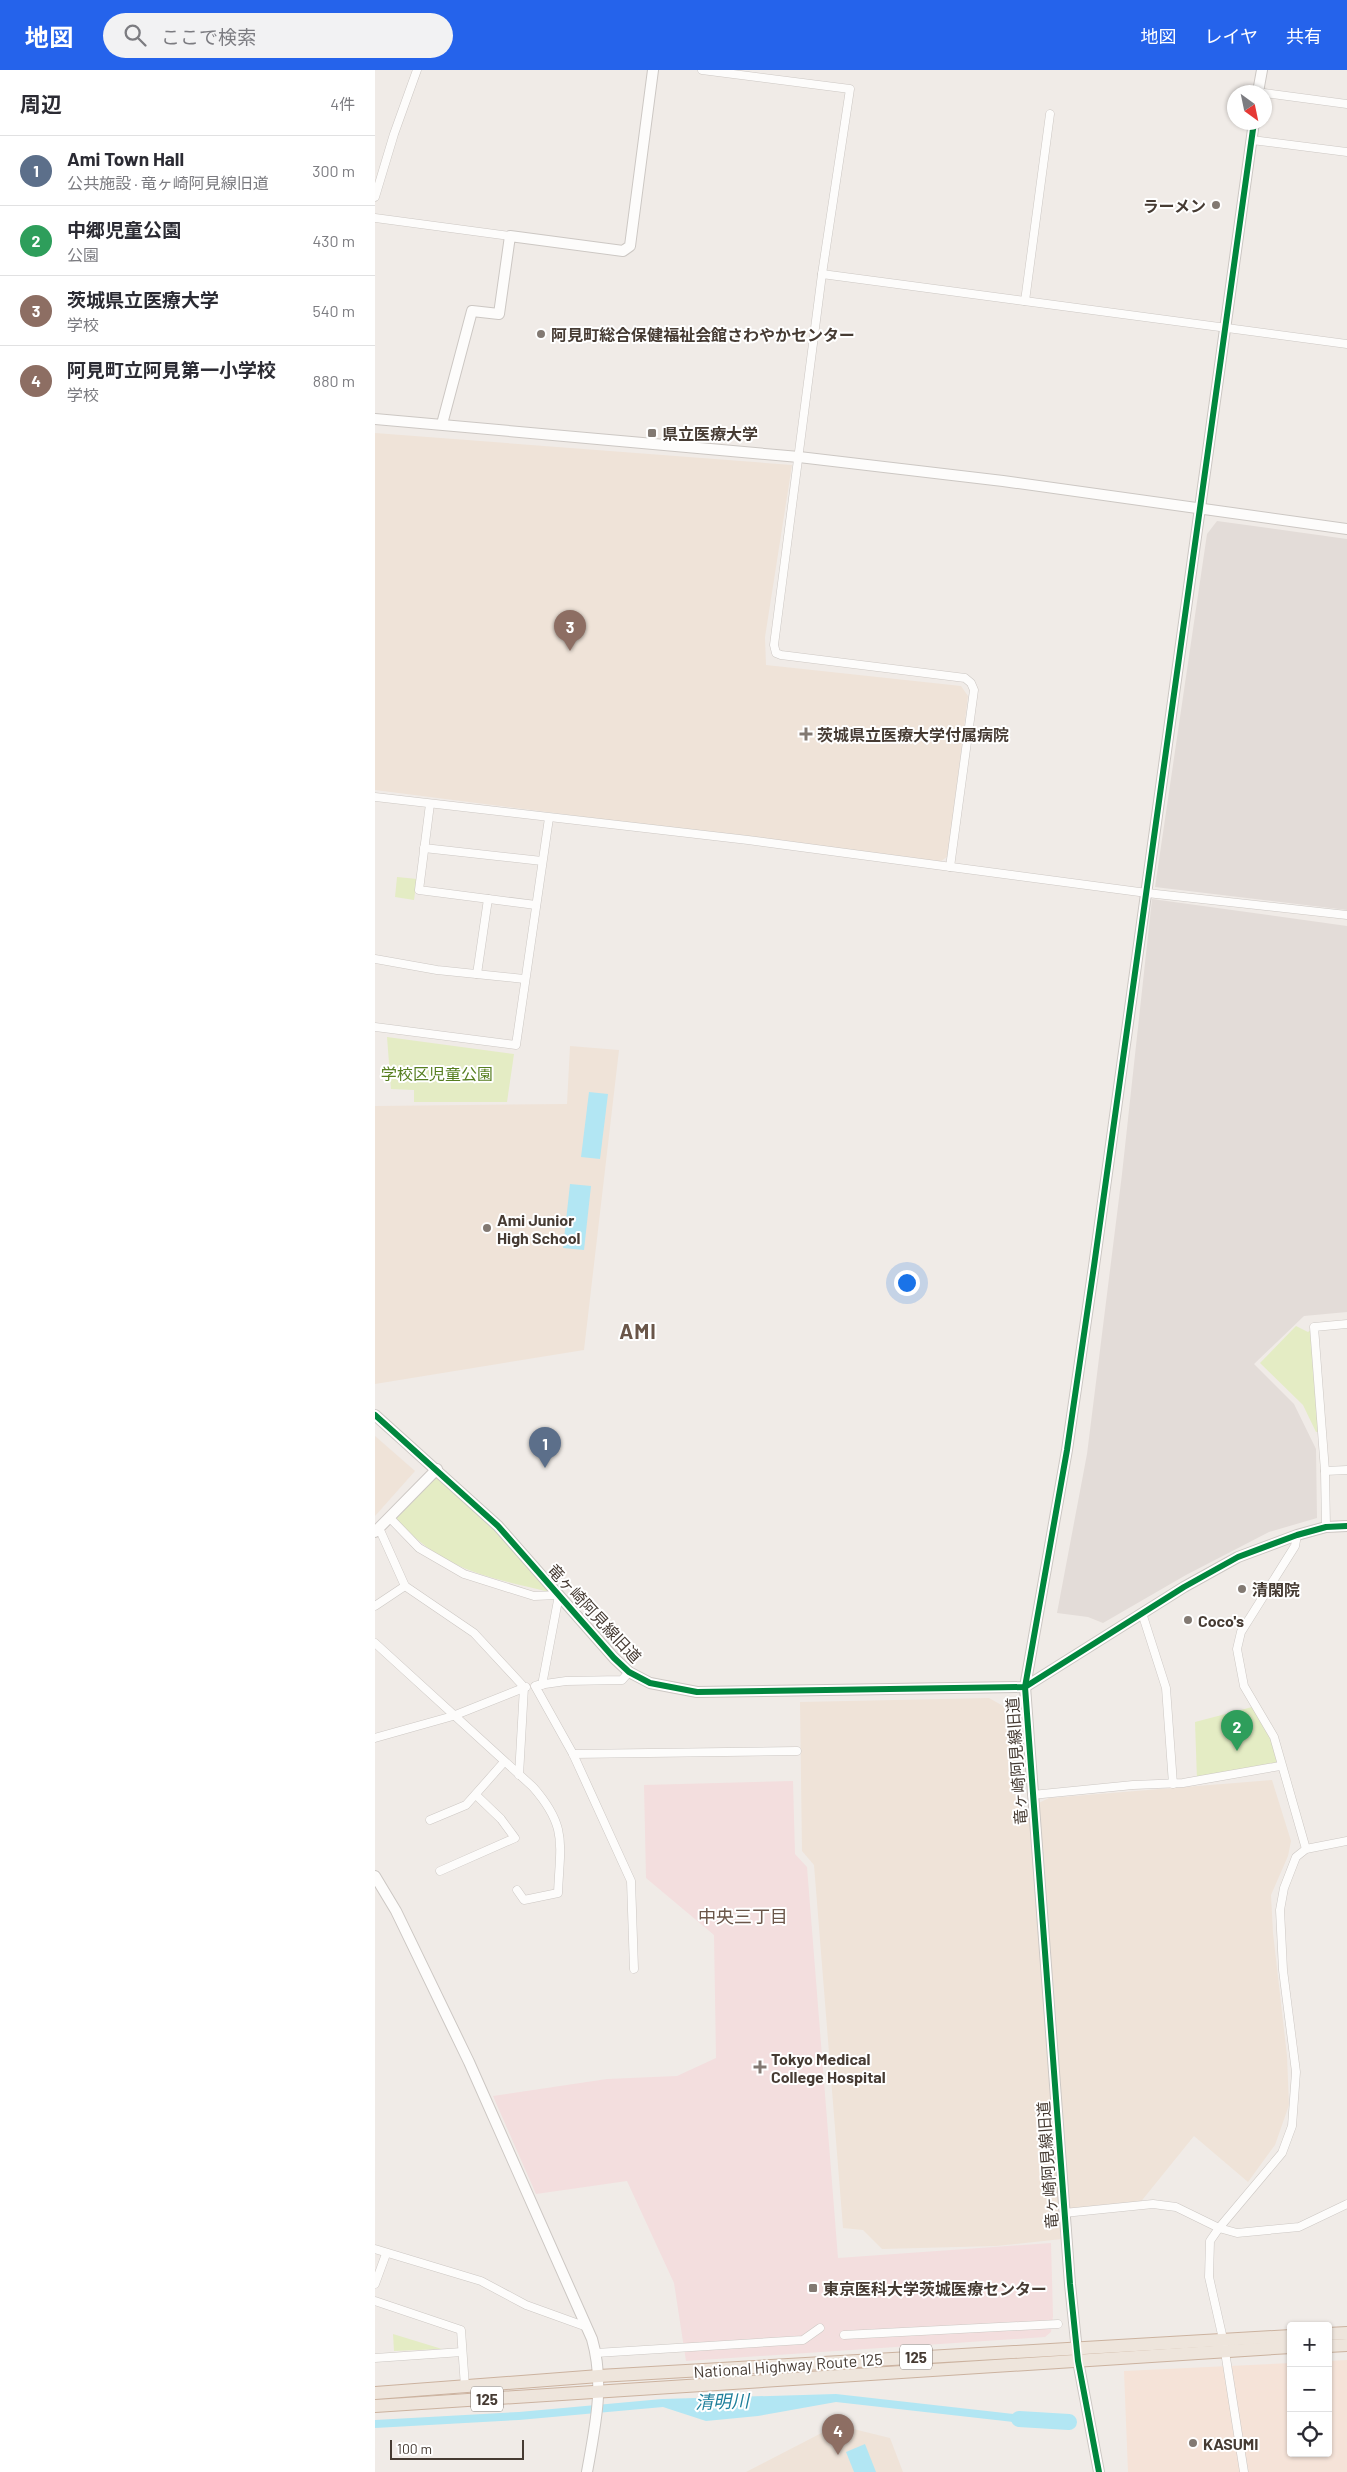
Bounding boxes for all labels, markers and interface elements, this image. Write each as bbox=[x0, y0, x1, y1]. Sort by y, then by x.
search box bbox=[103, 13, 453, 58]
icon: search bbox=[121, 21, 149, 49]
text: 地図 bbox=[25, 22, 73, 51]
text: ここで検索 bbox=[161, 25, 256, 48]
text: 地図 bbox=[1141, 25, 1177, 47]
text: レイヤ bbox=[1205, 25, 1258, 47]
text: 共有 bbox=[1286, 25, 1322, 47]
north arrow bbox=[1227, 85, 1272, 130]
text: 周辺 bbox=[20, 91, 62, 116]
text: 4件 bbox=[330, 94, 355, 113]
text: Ami Town Hall bbox=[67, 147, 184, 170]
text: 1 bbox=[33, 161, 39, 180]
text: 300 m bbox=[312, 161, 355, 180]
text: 公共施設 · 竜ヶ崎阿見線旧道 bbox=[67, 173, 269, 192]
place label: ラーメン bbox=[1143, 196, 1206, 215]
marker: ラーメン bbox=[1210, 199, 1222, 211]
text: 中郷児童公園 bbox=[67, 218, 181, 241]
text: 2 bbox=[32, 231, 40, 250]
text: 430 m bbox=[312, 231, 355, 250]
text: 公園 bbox=[67, 245, 99, 264]
text: 茨城県立医療大学 bbox=[67, 288, 219, 311]
text: 3 bbox=[32, 301, 40, 320]
text: 540 m bbox=[312, 301, 355, 320]
text: 学校 bbox=[67, 315, 99, 334]
place label: 阿見町総合保健福祉会館さわやかセンター bbox=[551, 325, 855, 344]
marker: 阿見町総合保健福祉会館さわやかセンター bbox=[535, 328, 547, 340]
text: 阿見町立阿見第一小学校 bbox=[67, 358, 276, 381]
text: 4 bbox=[31, 371, 41, 390]
text: 880 m bbox=[313, 371, 355, 390]
text: 学校 bbox=[67, 385, 99, 404]
place label: 県立医療大学 bbox=[662, 424, 758, 443]
marker: 県立医療大学 bbox=[646, 427, 658, 439]
pin: 3 bbox=[554, 610, 586, 651]
place label: 茨城県立医療大学付属病院 bbox=[817, 725, 1009, 744]
marker: 茨城県立医療大学付属病院 bbox=[799, 727, 813, 741]
park label: 学校区児童公園 bbox=[381, 1064, 493, 1083]
place label: Ami Junior High School bbox=[497, 1210, 581, 1247]
marker: Ami Junior High School bbox=[481, 1222, 493, 1234]
your location bbox=[894, 1270, 920, 1296]
district label: AMI bbox=[619, 1318, 657, 1343]
pin: 1 bbox=[529, 1427, 561, 1468]
street label: 竜ヶ崎阿見線旧道 bbox=[544, 1560, 646, 1666]
place label: 清閑院 bbox=[1252, 1580, 1300, 1599]
marker: 清閑院 bbox=[1236, 1583, 1248, 1595]
place label: Coco's bbox=[1198, 1611, 1244, 1630]
marker: Coco's bbox=[1182, 1614, 1194, 1626]
street label: 竜ヶ崎阿見線旧道 bbox=[1002, 1696, 1030, 1826]
pin: 2 bbox=[1221, 1710, 1253, 1751]
district label: 中央三丁目 bbox=[698, 1905, 788, 1927]
place label: Tokyo Medical College Hospital bbox=[771, 2049, 886, 2086]
marker: Tokyo Medical College Hospital bbox=[753, 2060, 767, 2074]
street label: 竜ヶ崎阿見線旧道 bbox=[1033, 2100, 1061, 2230]
place label: 東京医科大学茨城医療センター bbox=[823, 2279, 1047, 2298]
marker: 東京医科大学茨城医療センター bbox=[807, 2282, 819, 2294]
map controls bbox=[1287, 2322, 1332, 2457]
button: + bbox=[1287, 2322, 1332, 2367]
road number: 125 bbox=[900, 2344, 932, 2370]
street label: National Highway Route 125 bbox=[693, 2349, 883, 2381]
button: − bbox=[1287, 2367, 1332, 2412]
road number: 125 bbox=[471, 2386, 503, 2412]
water label: 清明川 bbox=[695, 2389, 751, 2413]
button: locate bbox=[1287, 2412, 1332, 2457]
pin: 4 bbox=[822, 2414, 854, 2455]
place label: KASUMI bbox=[1203, 2434, 1258, 2453]
scale bar bbox=[390, 2437, 524, 2460]
marker: KASUMI bbox=[1187, 2437, 1199, 2449]
text: 100 m bbox=[397, 2440, 432, 2457]

